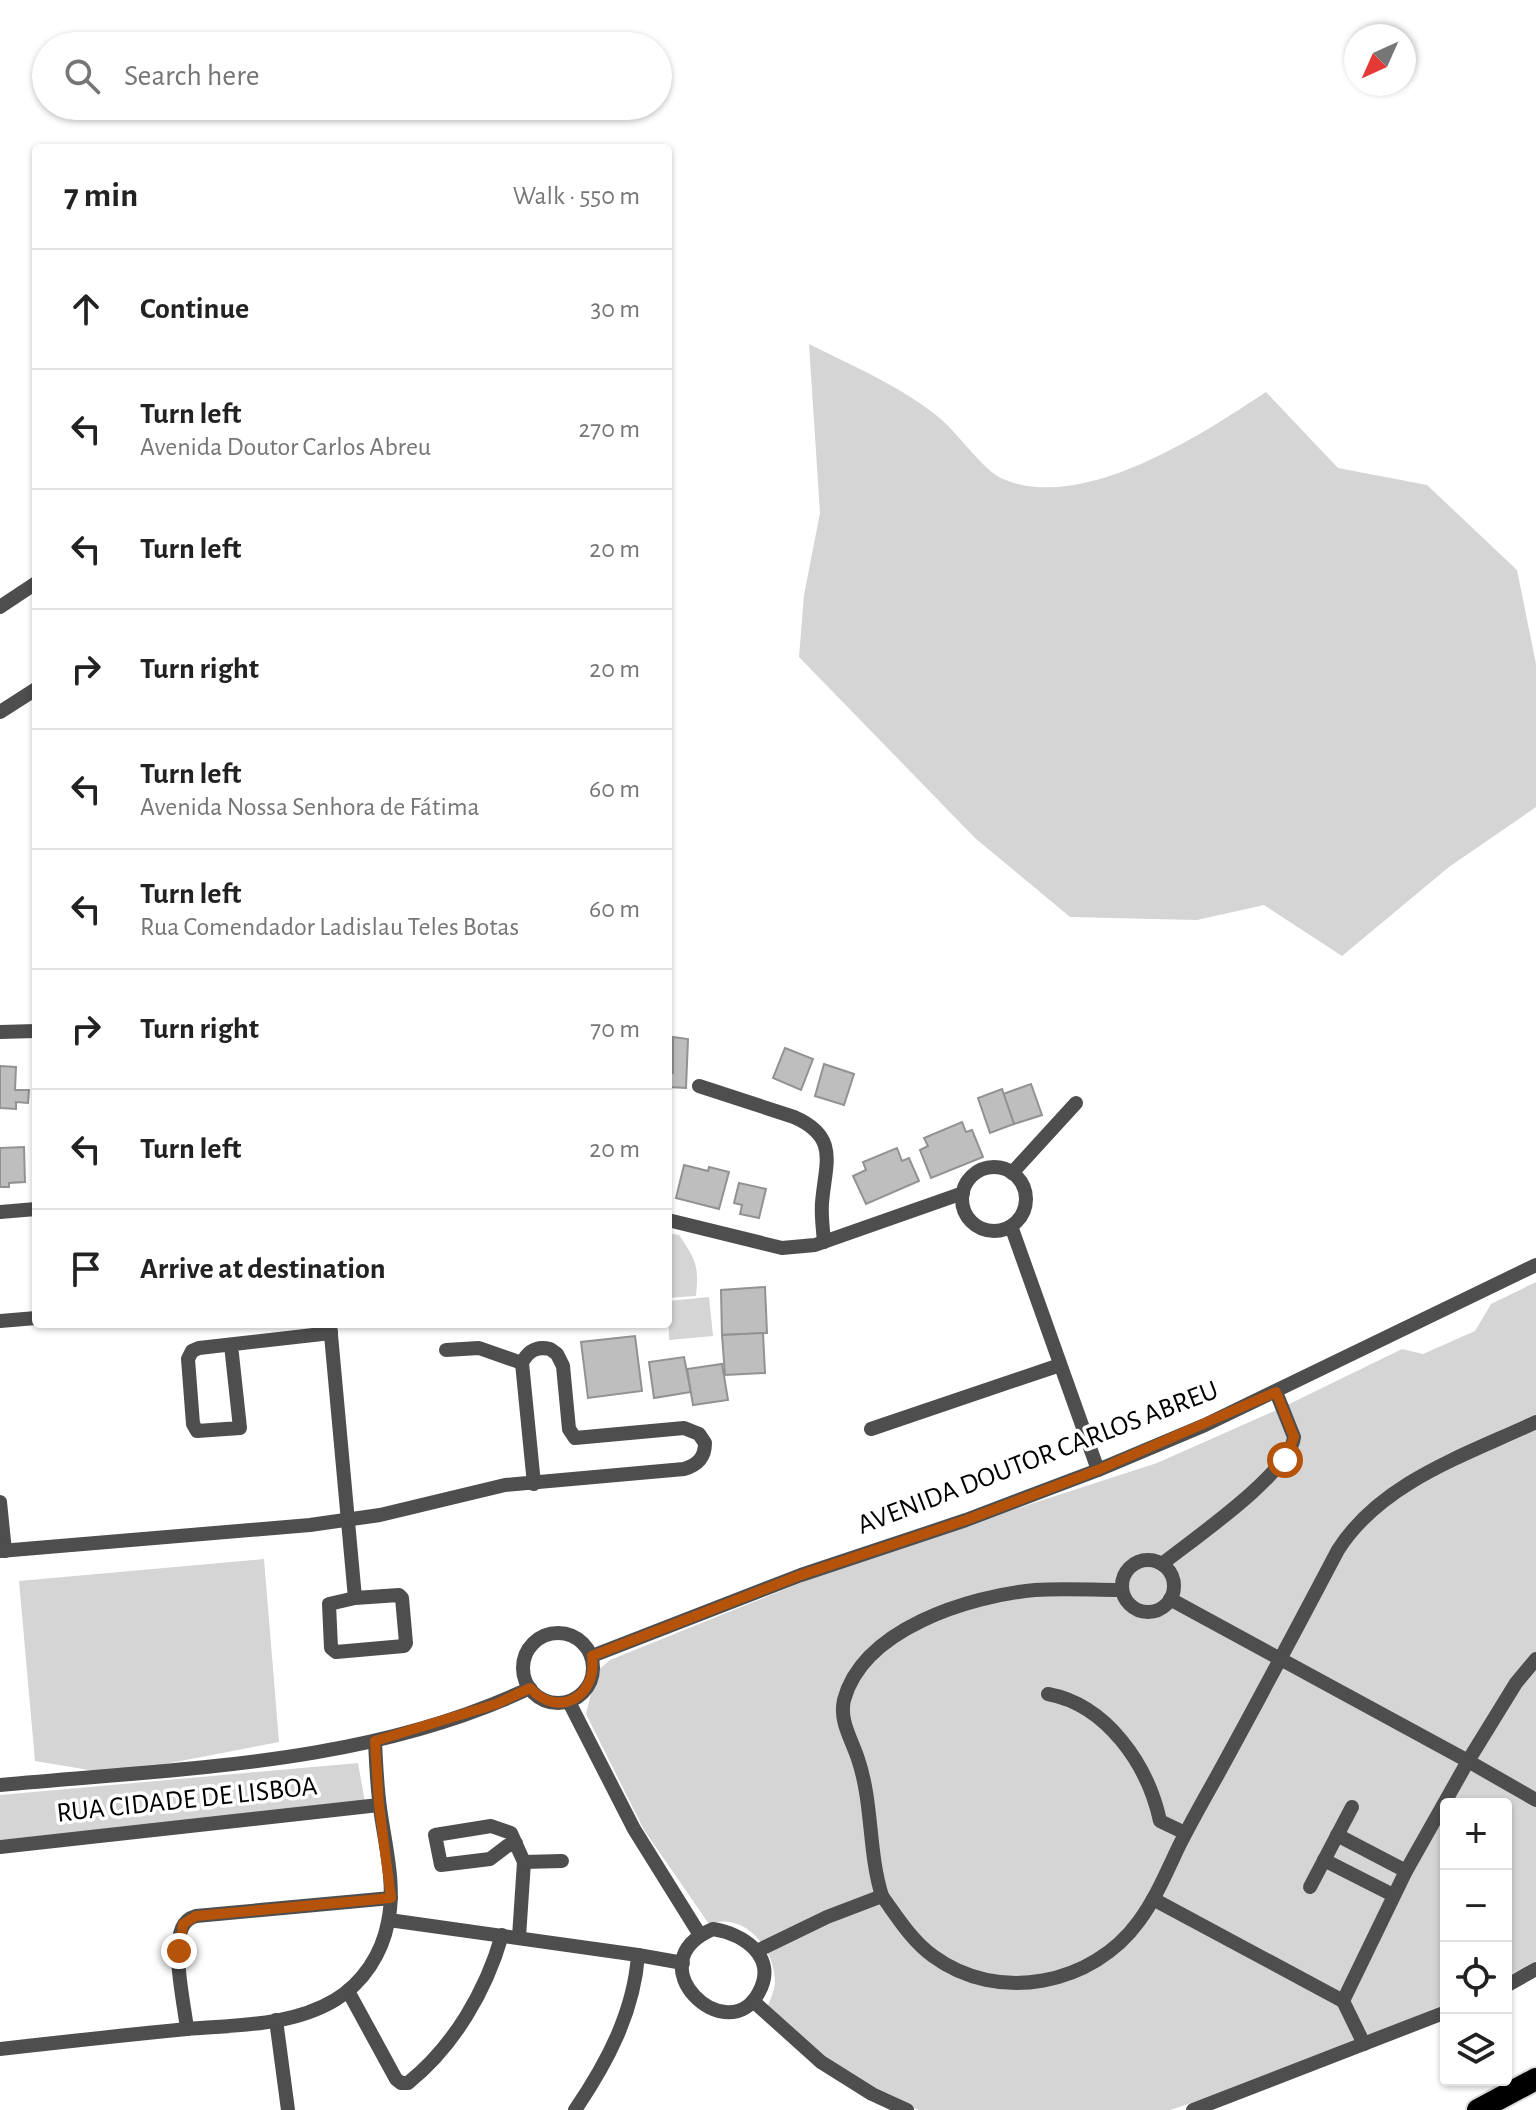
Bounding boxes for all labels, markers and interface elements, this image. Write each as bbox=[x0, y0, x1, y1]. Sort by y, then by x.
north arrow bbox=[1344, 24, 1416, 96]
search box bbox=[32, 32, 672, 120]
icon: search bbox=[60, 54, 104, 98]
text: Search here bbox=[124, 61, 260, 91]
text: 7 min bbox=[64, 179, 138, 213]
text: Walk · 550 m bbox=[513, 183, 640, 209]
icon: ahead bbox=[64, 287, 108, 331]
text: Continue bbox=[140, 294, 249, 324]
text: 30 m bbox=[590, 296, 640, 322]
text: Turn left bbox=[140, 399, 241, 429]
icon: left bbox=[64, 407, 108, 451]
text: 270 m bbox=[579, 416, 640, 442]
text: Avenida Doutor Carlos Abreu bbox=[140, 434, 431, 460]
icon: left bbox=[64, 527, 108, 571]
text: Turn left bbox=[140, 534, 241, 564]
text: 20 m bbox=[589, 536, 640, 562]
icon: right bbox=[64, 647, 108, 691]
text: Turn right bbox=[140, 654, 259, 684]
text: 20 m bbox=[589, 656, 640, 682]
text: Turn left bbox=[140, 759, 241, 789]
icon: left bbox=[64, 767, 108, 811]
text: 60 m bbox=[589, 776, 640, 802]
text: Avenida Nossa Senhora de Fátima bbox=[140, 794, 479, 820]
text: Turn left bbox=[140, 879, 241, 909]
icon: left bbox=[64, 887, 108, 931]
text: 60 m bbox=[589, 896, 640, 922]
text: Rua Comendador Ladislau Teles Botas bbox=[140, 914, 519, 940]
icon: right bbox=[64, 1007, 108, 1051]
text: Turn right bbox=[140, 1014, 259, 1044]
text: 70 m bbox=[590, 1016, 640, 1042]
icon: left bbox=[64, 1127, 108, 1171]
text: Turn left bbox=[140, 1134, 241, 1164]
text: 20 m bbox=[589, 1136, 640, 1162]
icon: arrive bbox=[64, 1247, 108, 1291]
text: Arrive at destination bbox=[140, 1254, 386, 1284]
street label: AVENIDA DOUTOR CARLOS ABREU bbox=[854, 1376, 1222, 1540]
route start bbox=[1267, 1442, 1303, 1478]
street label: RUA CIDADE DE LISBOA bbox=[55, 1772, 319, 1828]
map controls bbox=[1440, 1798, 1512, 2086]
button: + bbox=[1440, 1798, 1512, 1870]
button: − bbox=[1440, 1870, 1512, 1942]
route end bbox=[161, 1933, 197, 1969]
button: locate bbox=[1440, 1942, 1512, 2014]
button: layers bbox=[1440, 2014, 1512, 2086]

